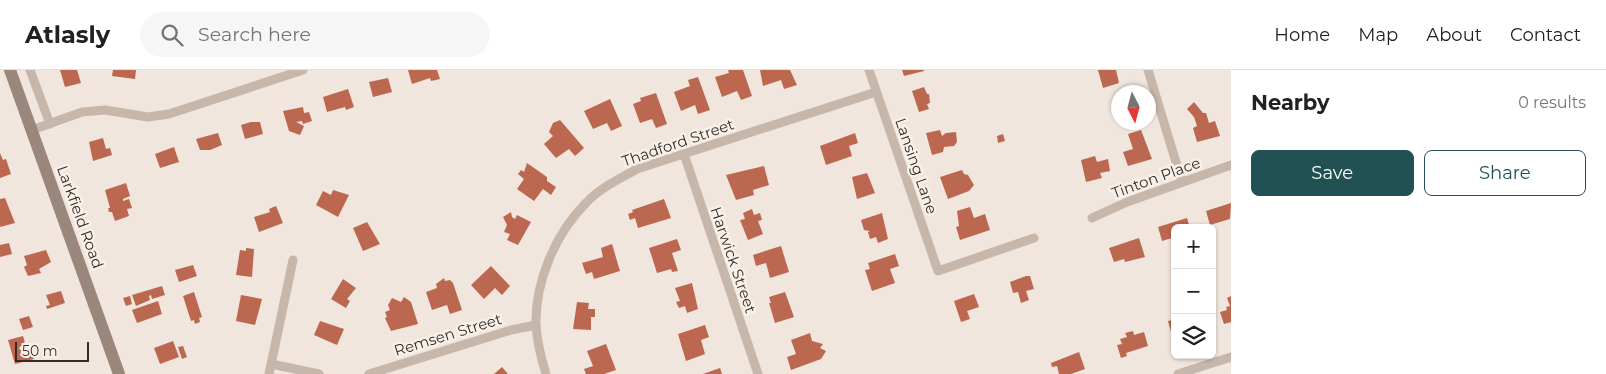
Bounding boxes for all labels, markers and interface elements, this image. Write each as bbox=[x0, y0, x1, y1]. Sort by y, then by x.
search box bbox=[140, 12, 490, 57]
text: Atlasly bbox=[25, 20, 110, 49]
icon: search bbox=[158, 21, 186, 49]
text: Search here bbox=[198, 23, 311, 46]
text: Home bbox=[1274, 24, 1330, 46]
text: Map bbox=[1358, 24, 1398, 46]
text: About bbox=[1426, 24, 1482, 46]
text: Contact bbox=[1510, 24, 1581, 46]
north arrow bbox=[1111, 85, 1156, 130]
text: Nearby bbox=[1251, 90, 1330, 115]
text: 0 results bbox=[1518, 93, 1586, 112]
street label: Thadford Street bbox=[619, 114, 736, 171]
street label: Lansing Lane bbox=[891, 115, 942, 216]
button: Save bbox=[1251, 150, 1414, 196]
button: Share bbox=[1424, 150, 1586, 196]
street label: Tinton Place bbox=[1109, 153, 1203, 202]
street label: Larkfield Road bbox=[53, 163, 108, 271]
street label: Harwick Street bbox=[706, 204, 761, 315]
map controls bbox=[1171, 224, 1216, 359]
button: + bbox=[1171, 224, 1216, 269]
button: − bbox=[1171, 269, 1216, 314]
street label: Remsen Street bbox=[392, 309, 504, 360]
button: layers bbox=[1171, 314, 1216, 359]
scale bar bbox=[15, 339, 89, 362]
text: 50 m bbox=[22, 342, 58, 360]

